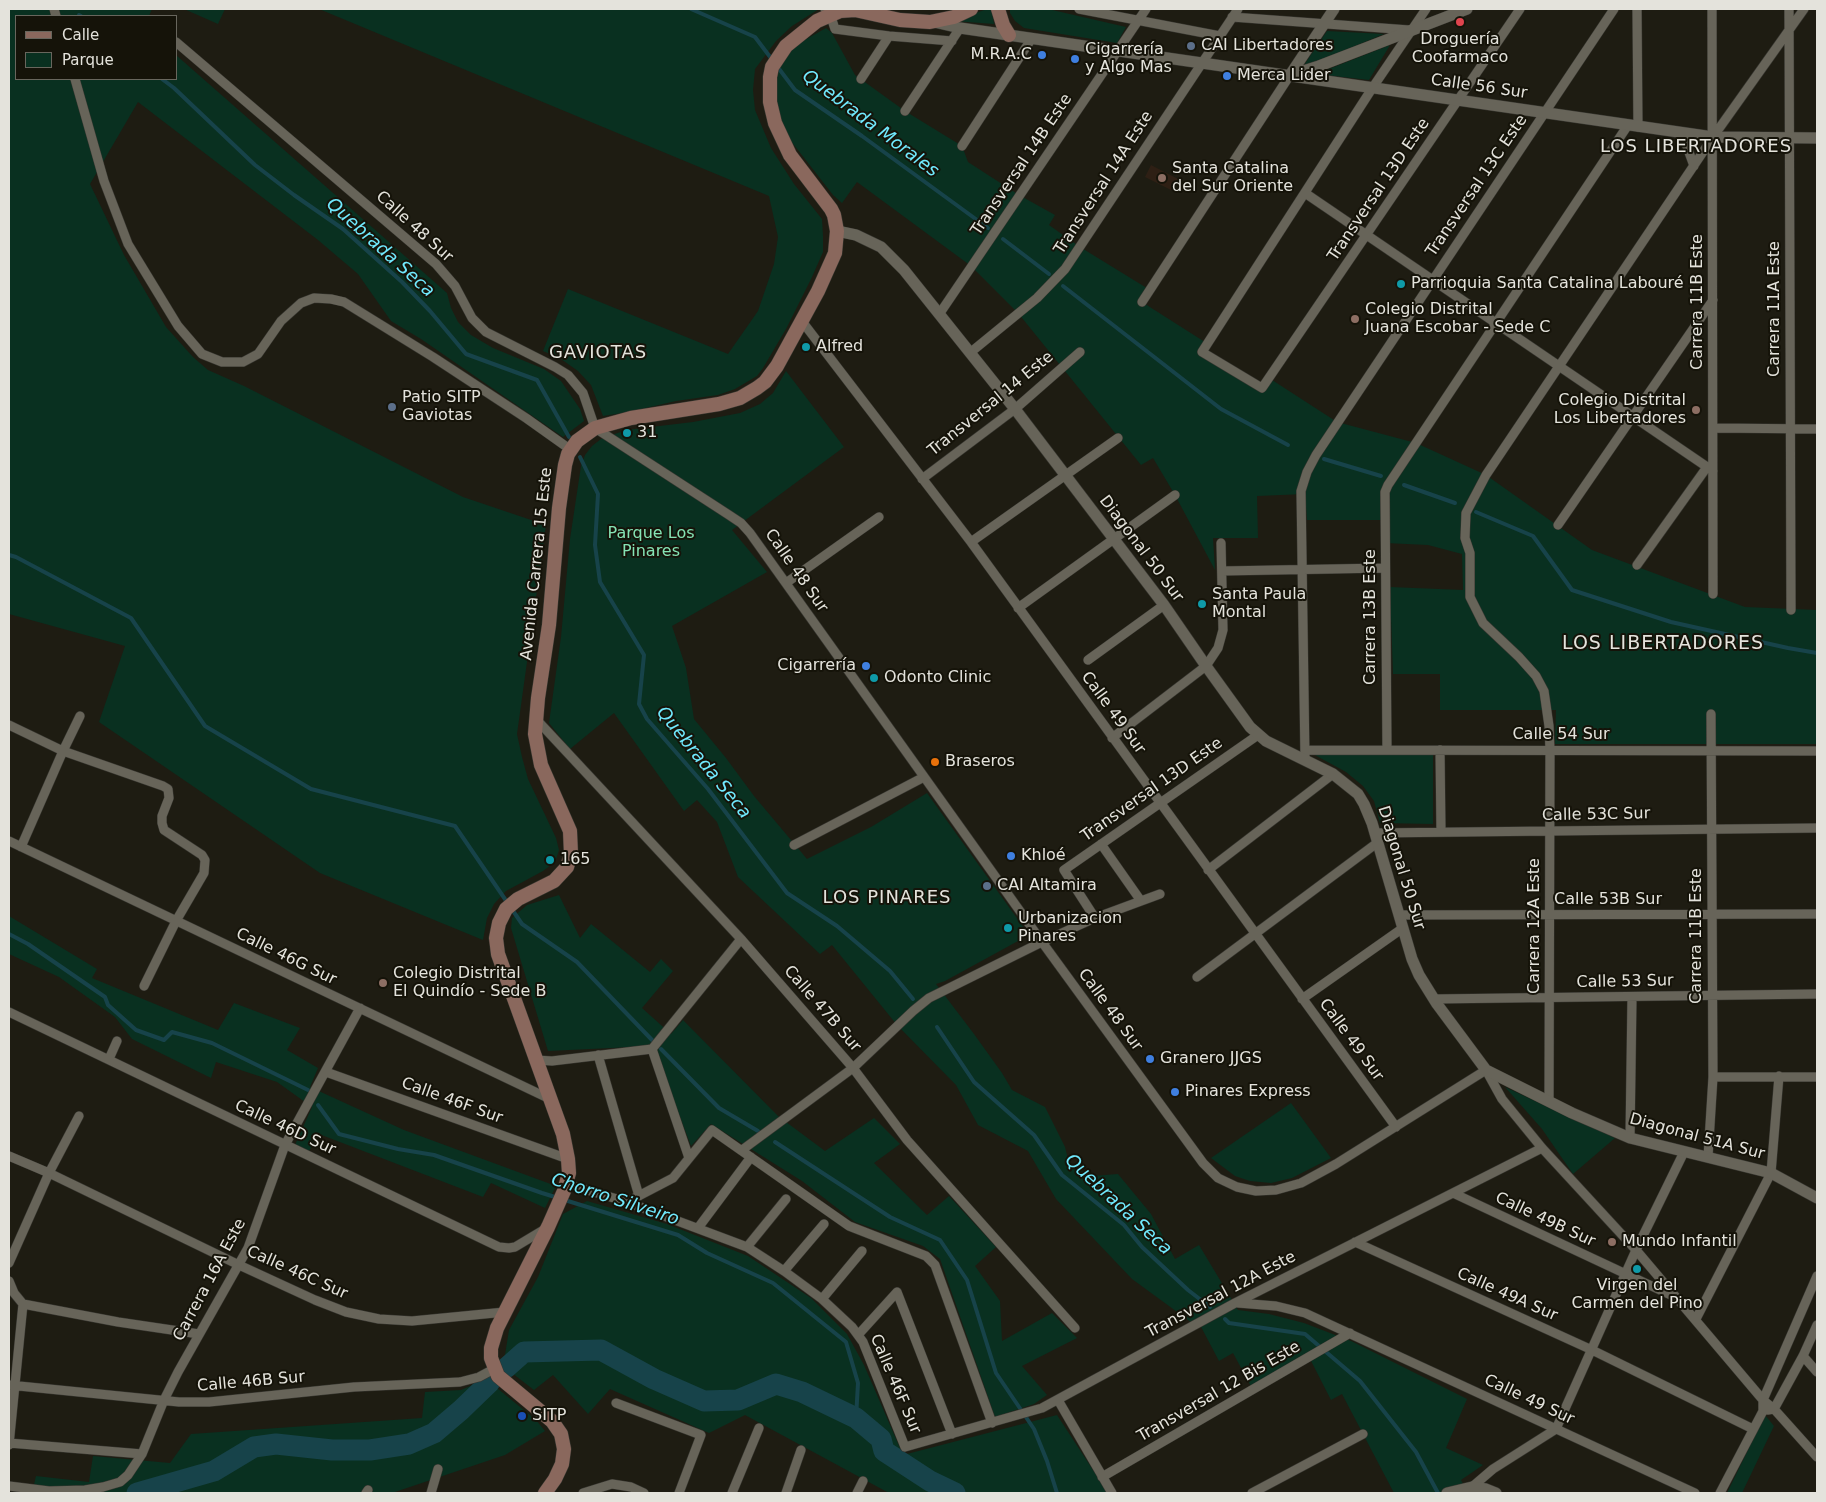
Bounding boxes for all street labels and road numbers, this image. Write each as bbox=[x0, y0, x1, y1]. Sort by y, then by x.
street label: Calle 56 Sur bbox=[1430, 71, 1528, 103]
street label: Transversal 14B Este bbox=[967, 90, 1077, 240]
street label: Transversal 14A Este bbox=[1051, 108, 1157, 258]
street label: Transversal 13C Este bbox=[1422, 111, 1532, 261]
street label: Transversal 13D Este bbox=[1324, 115, 1434, 265]
street label: Calle 48 Sur bbox=[371, 187, 457, 267]
street label: Carrera 11B Este bbox=[1688, 234, 1708, 370]
street label: Carrera 11A Este bbox=[1765, 241, 1785, 377]
street label: Transversal 14 Este bbox=[924, 347, 1058, 461]
street label: Avenida Carrera 15 Este bbox=[517, 467, 557, 661]
street label: Diagonal 50 Sur bbox=[1095, 492, 1187, 606]
street label: Calle 48 Sur bbox=[760, 526, 832, 616]
street label: Carrera 13B Este bbox=[1361, 549, 1381, 685]
street label: Calle 49 Sur bbox=[1077, 668, 1149, 758]
street label: Calle 54 Sur bbox=[1512, 725, 1610, 745]
street label: Transversal 13D Este bbox=[1078, 734, 1226, 846]
street label: Diagonal 50 Sur bbox=[1373, 804, 1429, 932]
street label: Calle 53C Sur bbox=[1542, 804, 1650, 826]
street label: Carrera 12A Este bbox=[1525, 858, 1545, 994]
street label: Carrera 11B Este bbox=[1687, 868, 1707, 1004]
street label: Calle 53B Sur bbox=[1554, 890, 1662, 910]
street label: Calle 46G Sur bbox=[233, 924, 339, 990]
street label: Calle 47B Sur bbox=[779, 962, 865, 1056]
street label: Calle 48 Sur bbox=[1074, 965, 1146, 1055]
street label: Calle 53 Sur bbox=[1576, 972, 1674, 992]
street label: Calle 49 Sur bbox=[1315, 995, 1387, 1085]
street label: Calle 46F Sur bbox=[399, 1074, 505, 1128]
street label: Calle 46D Sur bbox=[231, 1096, 339, 1160]
street label: Diagonal 51A Sur bbox=[1627, 1110, 1767, 1164]
street label: Calle 49B Sur bbox=[1492, 1188, 1598, 1252]
street label: Carrera 16A Este bbox=[170, 1216, 250, 1344]
street label: Calle 46C Sur bbox=[244, 1242, 350, 1304]
street label: Transversal 12A Este bbox=[1143, 1247, 1299, 1343]
street label: Calle 49A Sur bbox=[1454, 1264, 1560, 1326]
street label: Calle 46F Sur bbox=[865, 1331, 925, 1437]
street label: Transversal 12 Bis Este bbox=[1134, 1338, 1304, 1446]
street label: Calle 46B Sur bbox=[196, 1368, 306, 1396]
street label: Calle 49 Sur bbox=[1481, 1371, 1577, 1429]

